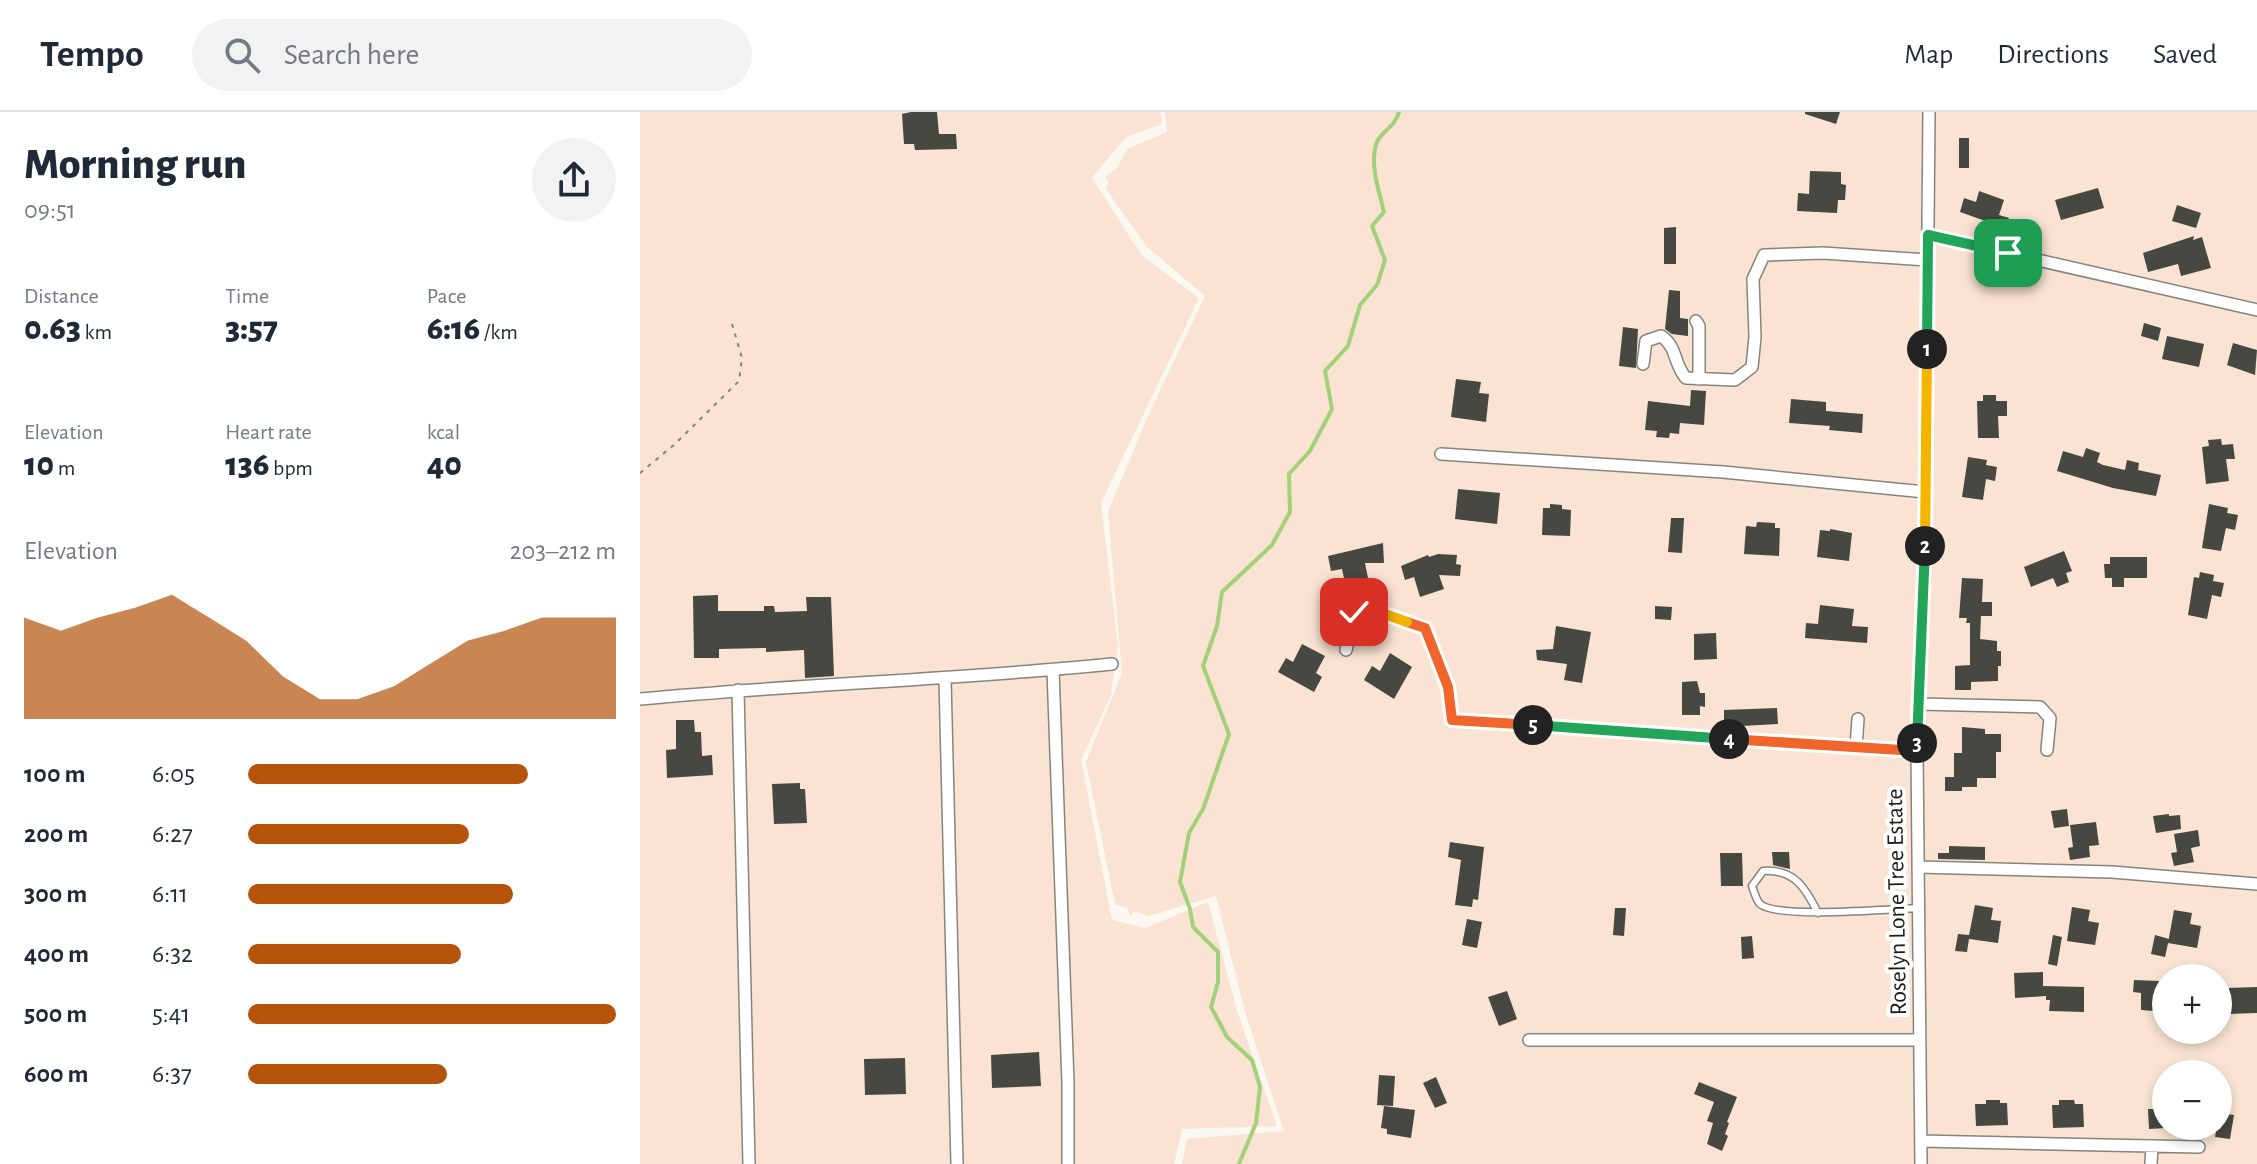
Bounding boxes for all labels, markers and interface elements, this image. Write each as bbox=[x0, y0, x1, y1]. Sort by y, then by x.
search box bbox=[192, 19, 752, 91]
icon: search bbox=[220, 33, 264, 77]
text: Tempo bbox=[40, 36, 144, 74]
text: Search here bbox=[284, 40, 419, 70]
text: Map bbox=[1904, 41, 1953, 69]
text: Directions bbox=[1997, 41, 2109, 69]
text: Saved bbox=[2153, 41, 2217, 69]
button: share bbox=[532, 138, 616, 222]
text: Morning run bbox=[24, 143, 247, 187]
text: 09:51 bbox=[24, 197, 76, 223]
pin bbox=[1974, 219, 2042, 287]
icon: arrive bbox=[1986, 231, 2030, 275]
text: Distance bbox=[24, 285, 99, 307]
text: Time bbox=[225, 285, 269, 307]
text: Pace bbox=[427, 285, 466, 307]
text: 0.63 bbox=[24, 312, 81, 346]
text: 3:57 bbox=[225, 312, 278, 346]
text: 6:16 bbox=[427, 312, 480, 346]
text: km bbox=[81, 321, 112, 343]
text: /km bbox=[480, 321, 518, 343]
pin: 1 bbox=[1907, 329, 1947, 369]
text: 1 bbox=[1923, 338, 1931, 360]
text: Elevation bbox=[24, 421, 104, 443]
text: Heart rate bbox=[225, 421, 312, 443]
text: kcal bbox=[427, 421, 460, 443]
text: 10 bbox=[24, 448, 54, 482]
text: 136 bbox=[225, 448, 269, 482]
text: 40 bbox=[427, 448, 462, 482]
text: m bbox=[54, 457, 75, 479]
text: bpm bbox=[269, 457, 313, 479]
pin: 2 bbox=[1905, 526, 1945, 566]
text: 2 bbox=[1920, 535, 1930, 557]
text: Elevation bbox=[24, 538, 118, 564]
text: 203–212 m bbox=[510, 538, 616, 564]
pin bbox=[1320, 578, 1388, 646]
icon: check bbox=[1332, 590, 1376, 634]
pin: 5 bbox=[1513, 705, 1553, 745]
text: 5 bbox=[1528, 714, 1538, 736]
pin: 4 bbox=[1709, 719, 1749, 759]
pin: 3 bbox=[1897, 723, 1937, 763]
text: 4 bbox=[1723, 728, 1735, 750]
text: 3 bbox=[1912, 732, 1922, 754]
text: 100 m bbox=[24, 761, 85, 787]
text: 6:05 bbox=[152, 761, 195, 787]
street label: Roselyn Lone Tree Estate bbox=[1883, 788, 1911, 1016]
text: 200 m bbox=[24, 821, 88, 847]
text: 6:27 bbox=[152, 821, 193, 847]
text: 300 m bbox=[24, 881, 87, 907]
text: 6:11 bbox=[152, 881, 188, 907]
text: 400 m bbox=[24, 941, 89, 967]
text: 6:32 bbox=[152, 941, 193, 967]
map controls bbox=[2152, 964, 2232, 1140]
button: + bbox=[2152, 964, 2232, 1044]
text: 500 m bbox=[24, 1001, 87, 1027]
text: 5:41 bbox=[152, 1001, 190, 1027]
button: − bbox=[2152, 1060, 2232, 1140]
text: 600 m bbox=[24, 1061, 89, 1087]
text: 6:37 bbox=[152, 1061, 192, 1087]

